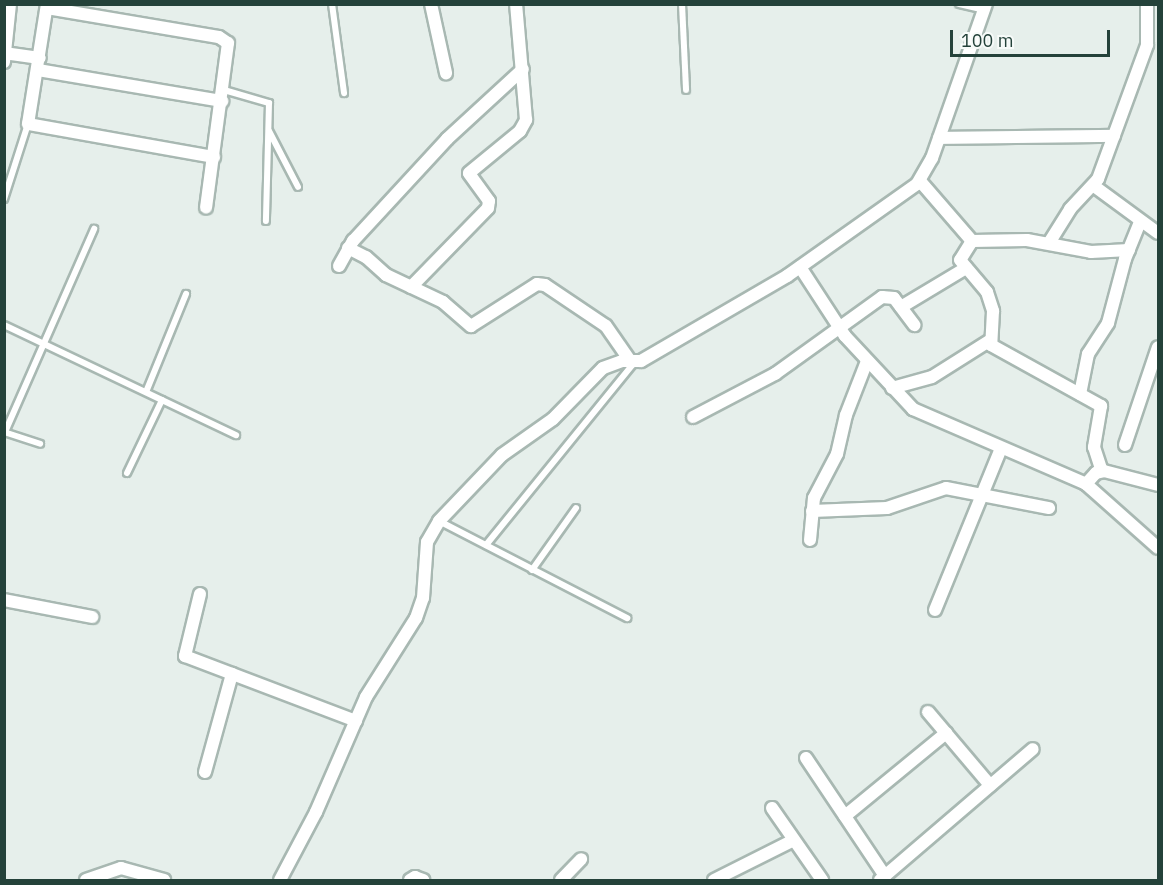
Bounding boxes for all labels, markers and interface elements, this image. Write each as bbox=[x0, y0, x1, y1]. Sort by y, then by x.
scale bar bbox=[953, 18, 1114, 56]
text: 100 m bbox=[961, 29, 1013, 52]

